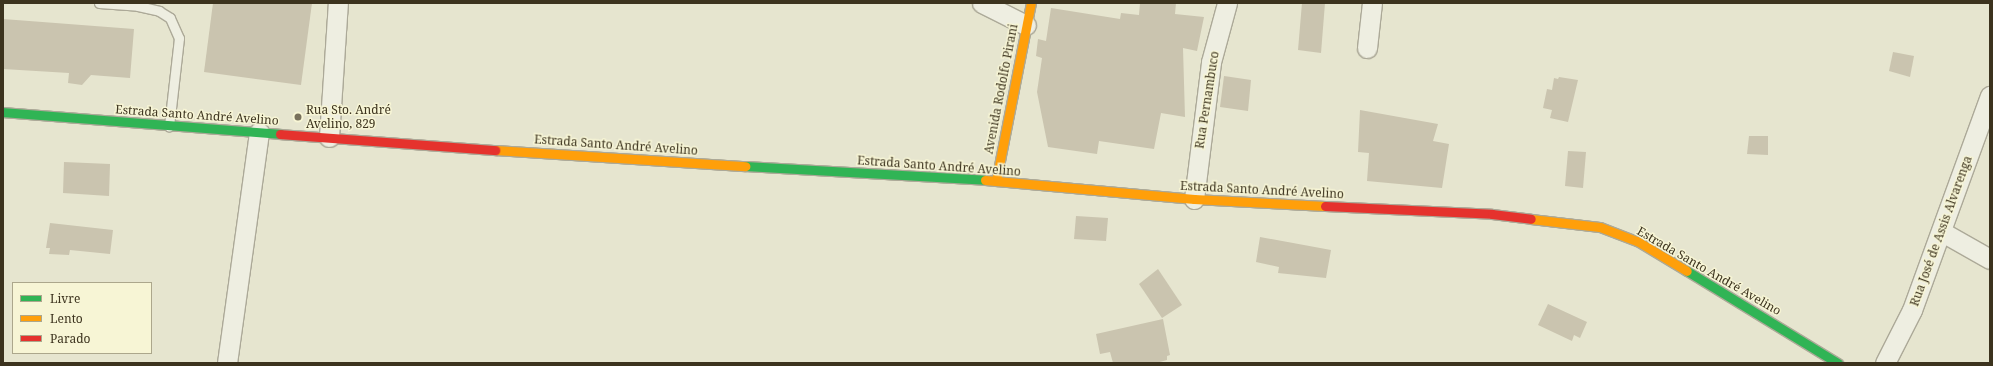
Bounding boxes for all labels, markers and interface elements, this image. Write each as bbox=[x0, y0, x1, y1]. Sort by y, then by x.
street label: Avenida Rodolfo Pirani bbox=[981, 23, 1021, 155]
street label: Rua Pernambuco bbox=[1192, 50, 1222, 150]
street label: Estrada Santo André Avelino bbox=[115, 102, 279, 128]
place label: Rua Sto. André Avelino, 829 bbox=[306, 103, 391, 131]
marker: Rua Sto. André Avelino, 829 bbox=[293, 112, 303, 122]
street label: Estrada Santo André Avelino bbox=[534, 132, 698, 158]
street label: Estrada Santo André Avelino bbox=[857, 153, 1021, 179]
street label: Rua José de Assis Alvarenga bbox=[1907, 154, 1975, 308]
street label: Estrada Santo André Avelino bbox=[1180, 179, 1344, 201]
street label: Estrada Santo André Avelino bbox=[1634, 224, 1784, 318]
legend bbox=[12, 282, 152, 354]
text: Livre bbox=[50, 290, 80, 307]
text: Lento bbox=[50, 310, 83, 327]
text: Parado bbox=[50, 330, 90, 347]

